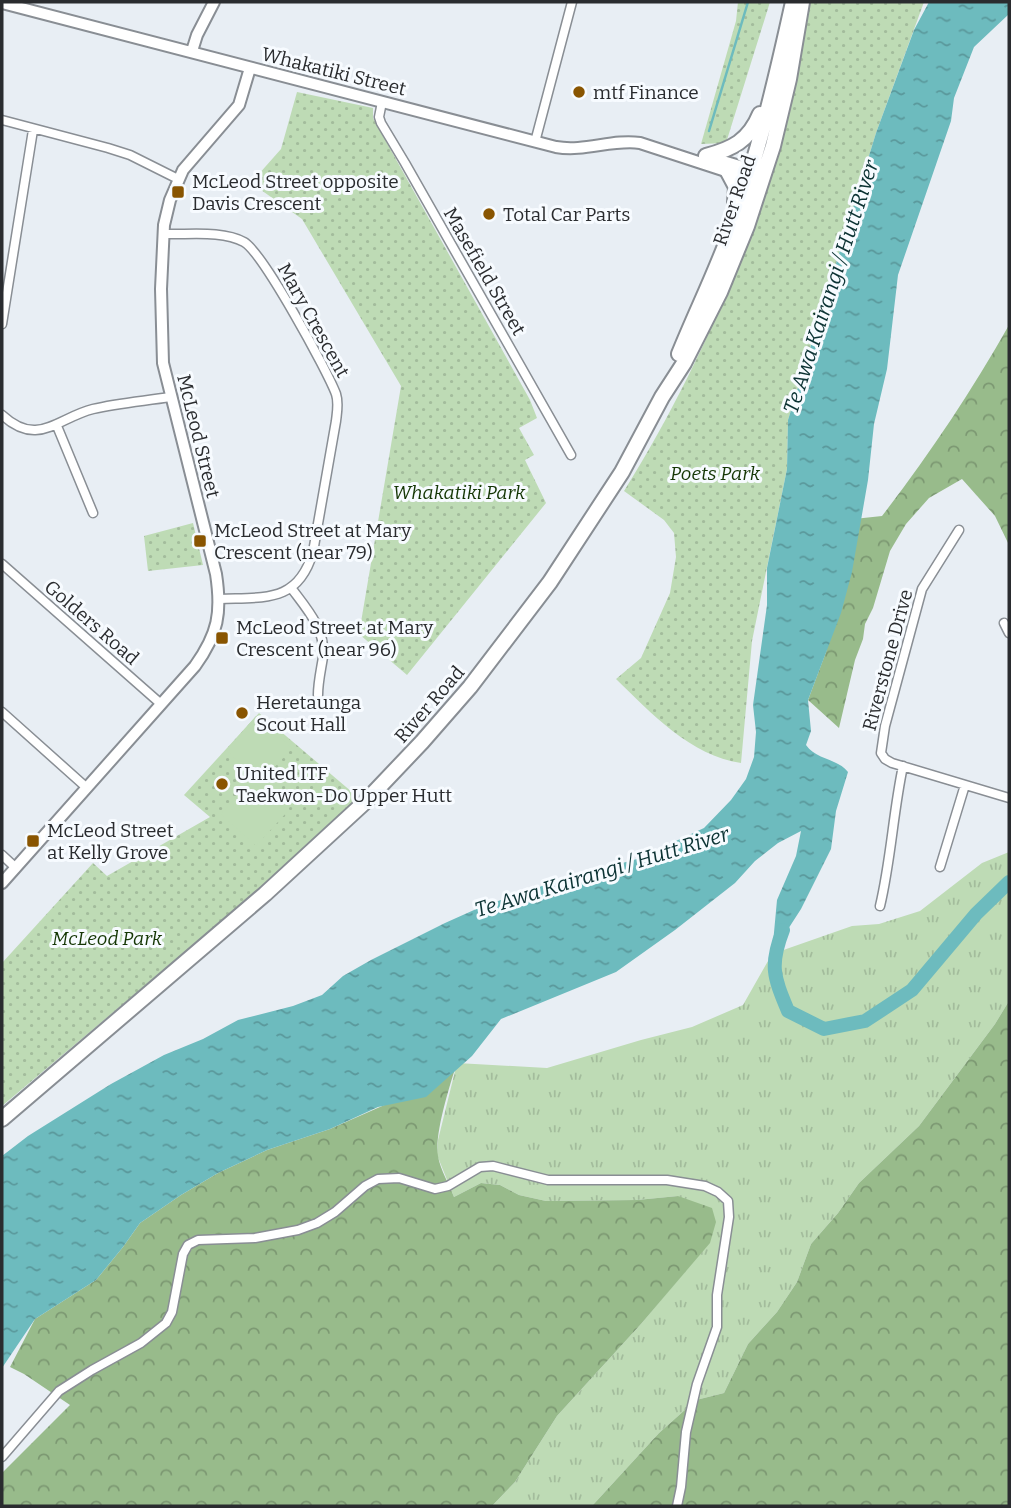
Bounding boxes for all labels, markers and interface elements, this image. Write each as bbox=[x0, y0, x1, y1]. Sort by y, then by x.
street label: Whakatiki Street bbox=[259, 42, 409, 101]
place label: mtf Finance bbox=[593, 81, 699, 104]
marker: mtf Finance bbox=[571, 84, 587, 100]
street label: River Road bbox=[708, 152, 761, 249]
water label: Te Awa Kairangi / Hutt River bbox=[778, 156, 885, 417]
place label: McLeod Street opposite Davis Crescent bbox=[192, 170, 399, 215]
marker: McLeod Street opposite Davis Crescent bbox=[170, 184, 186, 200]
street label: Masefield Street bbox=[439, 203, 530, 339]
place label: Total Car Parts bbox=[503, 203, 630, 226]
marker: Total Car Parts bbox=[481, 206, 497, 222]
street label: Mary Crescent bbox=[273, 259, 355, 382]
street label: McLeod Street bbox=[172, 372, 225, 500]
park label: Poets Park bbox=[670, 462, 761, 485]
park label: Whakatiki Park bbox=[393, 481, 526, 504]
place label: McLeod Street at Mary Crescent (near 79) bbox=[214, 519, 412, 564]
marker: McLeod Street at Mary Crescent (near 79) bbox=[192, 533, 208, 549]
street label: Golders Road bbox=[40, 575, 144, 670]
street label: Riverstone Drive bbox=[858, 587, 917, 733]
place label: McLeod Street at Mary Crescent (near 96) bbox=[236, 616, 434, 661]
marker: McLeod Street at Mary Crescent (near 96) bbox=[214, 630, 230, 646]
street label: River Road bbox=[390, 661, 469, 748]
place label: Heretaunga Scout Hall bbox=[256, 691, 362, 736]
marker: Heretaunga Scout Hall bbox=[234, 705, 250, 721]
place label: United ITF Taekwon-Do Upper Hutt bbox=[236, 762, 452, 807]
marker: United ITF Taekwon-Do Upper Hutt bbox=[214, 776, 230, 792]
place label: McLeod Street at Kelly Grove bbox=[47, 819, 174, 864]
water label: Te Awa Kairangi / Hutt River bbox=[472, 820, 734, 923]
marker: McLeod Street at Kelly Grove bbox=[25, 833, 41, 849]
park label: McLeod Park bbox=[52, 927, 163, 950]

